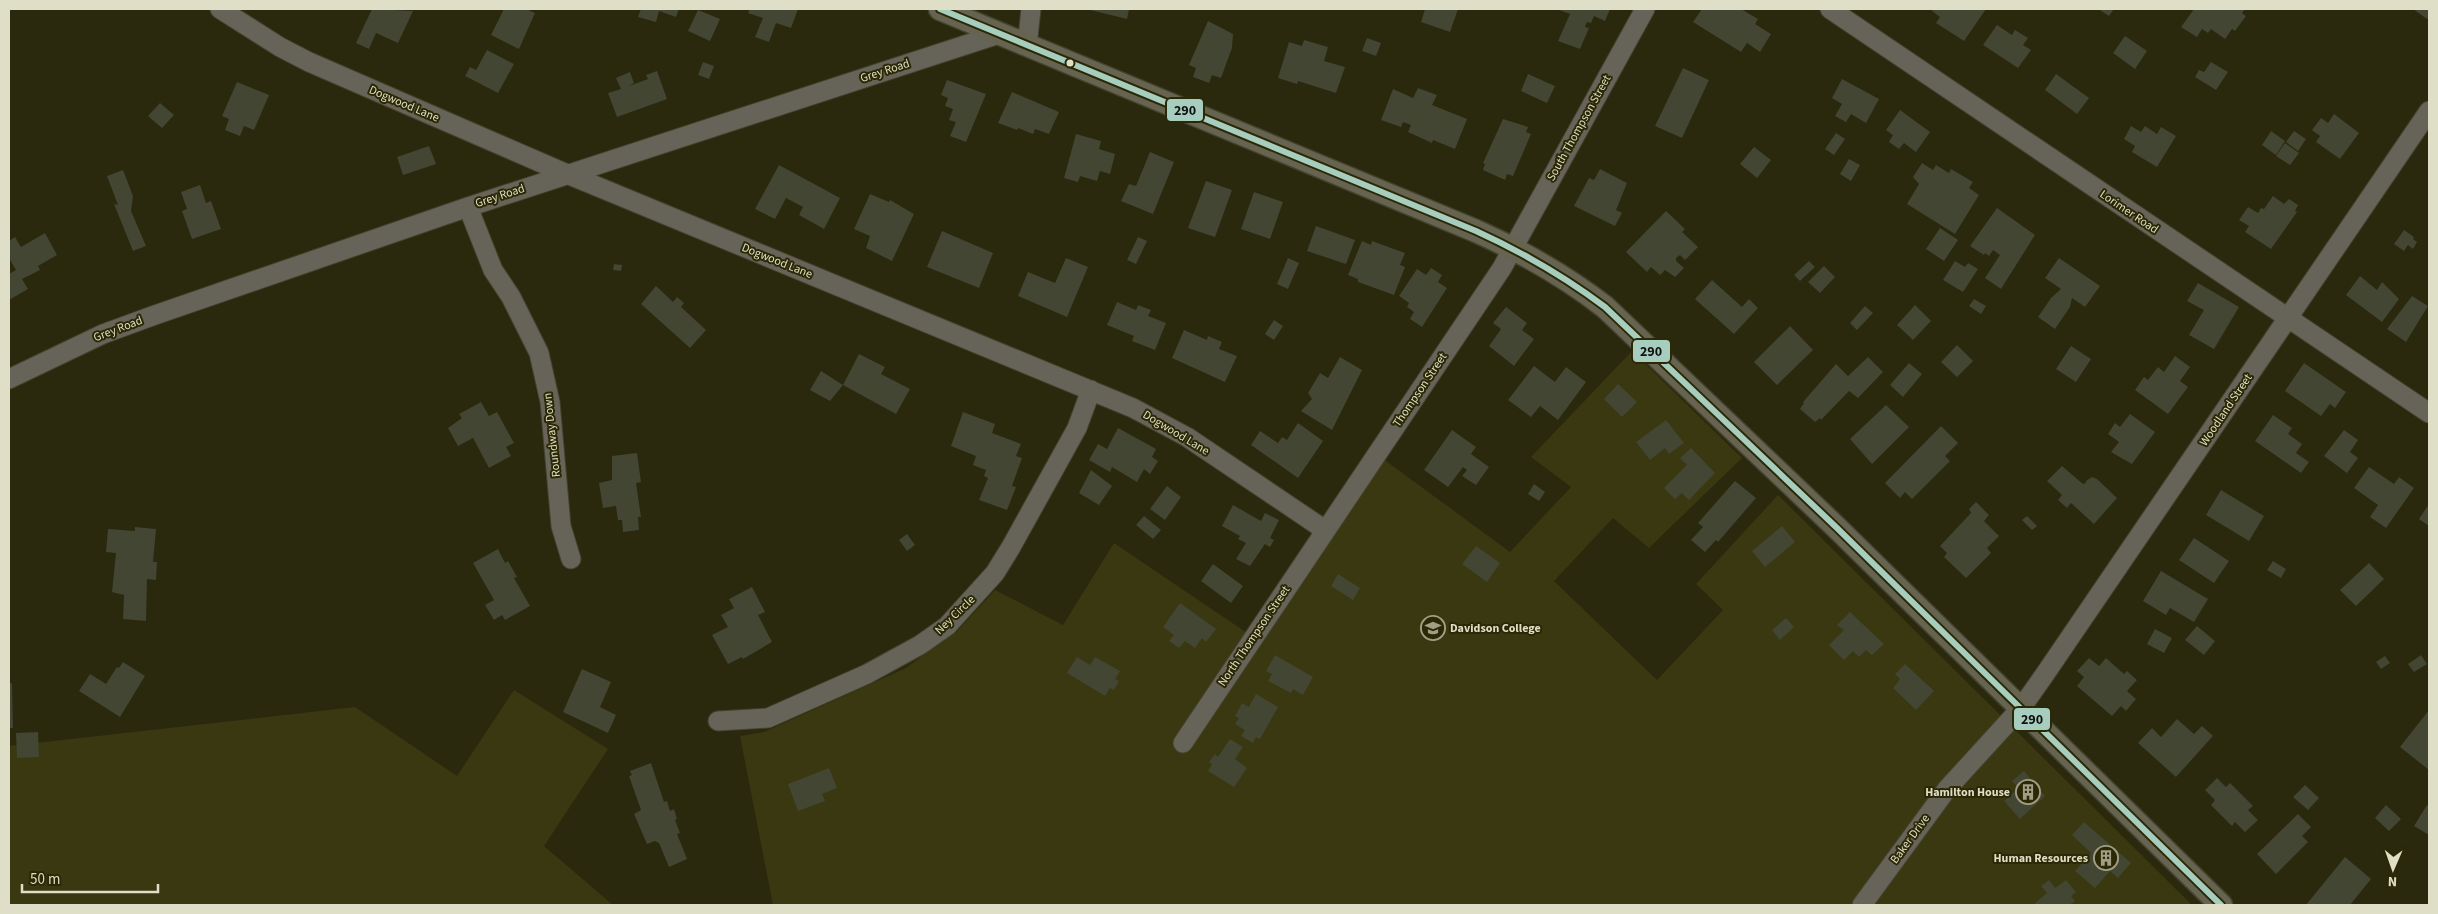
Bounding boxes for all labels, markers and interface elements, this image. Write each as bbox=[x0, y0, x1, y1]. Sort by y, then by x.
street label: Grey Road bbox=[858, 55, 912, 87]
unlabelled marker bbox=[1065, 58, 1075, 68]
street label: South Thompson Street bbox=[1543, 72, 1615, 184]
street label: Dogwood Lane bbox=[366, 82, 442, 126]
line badge: 290 bbox=[1166, 98, 1204, 122]
text: 290 bbox=[1174, 101, 1196, 121]
street label: Grey Road bbox=[473, 180, 527, 212]
street label: Lorimer Road bbox=[2096, 186, 2162, 238]
street label: Dogwood Lane bbox=[739, 239, 815, 283]
street label: Grey Road bbox=[91, 312, 145, 346]
line badge: 290 bbox=[1632, 339, 1671, 363]
text: 290 bbox=[1640, 342, 1662, 362]
street label: Thompson Street bbox=[1389, 349, 1451, 431]
street label: Woodland Street bbox=[2195, 370, 2257, 450]
street label: Roundway Down bbox=[539, 392, 565, 478]
street label: Dogwood Lane bbox=[1140, 406, 1213, 460]
street label: North Thompson Street bbox=[1214, 582, 1294, 690]
street label: Ney Circle bbox=[931, 591, 979, 639]
school or university icon: Davidson College bbox=[1420, 615, 1446, 641]
place label: Davidson College bbox=[1450, 620, 1541, 637]
line badge: 290 bbox=[2013, 707, 2051, 731]
text: 290 bbox=[2021, 710, 2043, 730]
building icon: Hamilton House bbox=[2015, 779, 2041, 805]
place label: Hamilton House bbox=[1925, 784, 2010, 801]
street label: Baker Drive bbox=[1886, 811, 1934, 867]
north arrow bbox=[2368, 844, 2418, 894]
building icon: Human Resources bbox=[2093, 845, 2119, 871]
place label: Human Resources bbox=[1994, 850, 2088, 867]
scale bar bbox=[22, 862, 159, 894]
text: 50 m bbox=[30, 869, 60, 890]
text: N bbox=[2388, 871, 2398, 891]

